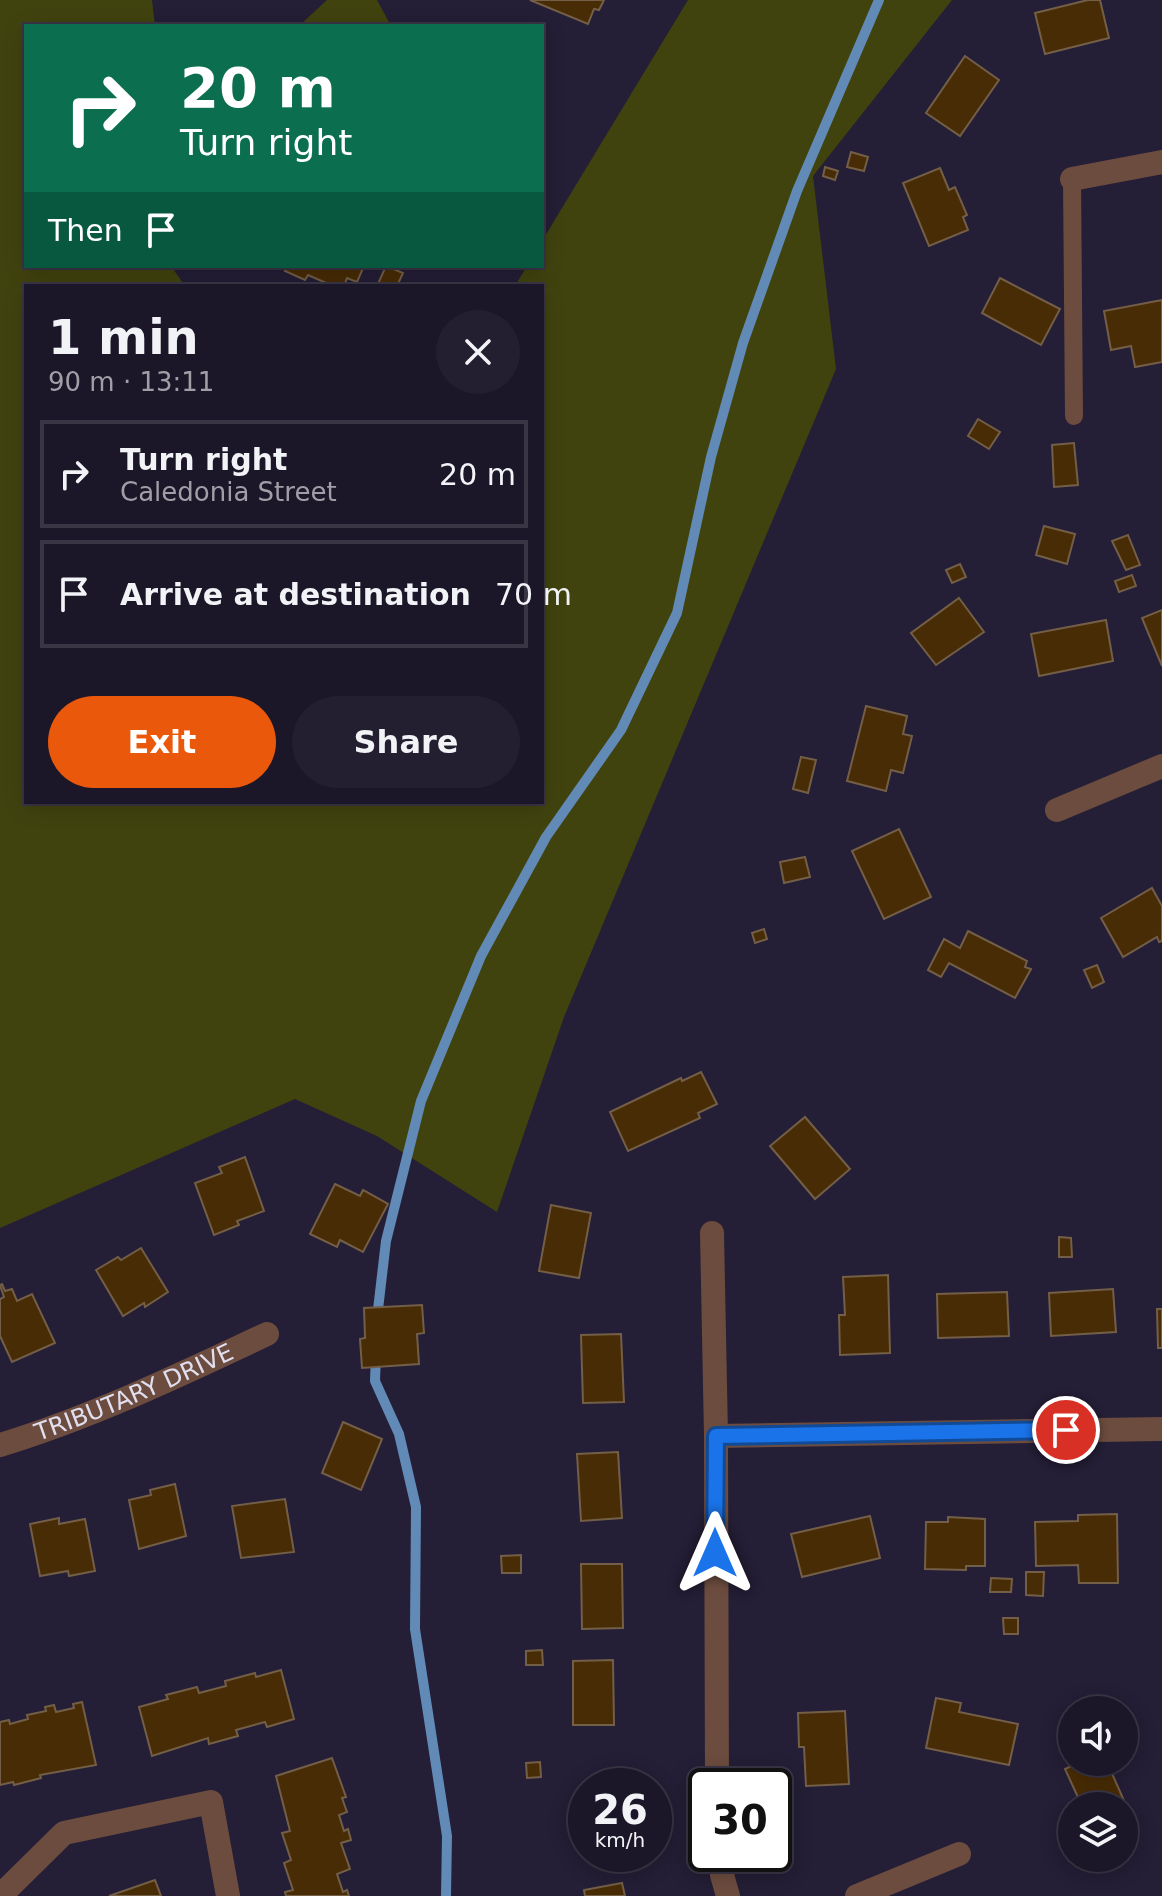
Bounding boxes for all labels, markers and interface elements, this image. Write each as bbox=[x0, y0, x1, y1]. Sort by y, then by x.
text: 20 m bbox=[180, 55, 336, 120]
icon: right bbox=[48, 56, 152, 160]
text: Turn right bbox=[180, 122, 352, 163]
icon: arrive bbox=[139, 208, 183, 252]
text: Then bbox=[48, 213, 123, 248]
text: 1 min bbox=[48, 309, 199, 365]
button: close bbox=[436, 310, 520, 394]
text: 90 m · 13:11 bbox=[48, 367, 214, 397]
text: Turn right bbox=[120, 442, 287, 477]
icon: right bbox=[52, 452, 96, 496]
text: 20 m bbox=[439, 457, 516, 492]
text: Caledonia Street bbox=[120, 477, 337, 507]
icon: arrive bbox=[52, 572, 96, 616]
text: Arrive at destination bbox=[120, 577, 471, 612]
text: 70 m bbox=[495, 577, 572, 612]
button: Exit bbox=[48, 696, 276, 788]
button: Share bbox=[292, 696, 520, 788]
street label: TRIBUTARY DRIVE bbox=[30, 1338, 238, 1447]
pin bbox=[1032, 1396, 1100, 1464]
icon: arrive bbox=[1044, 1408, 1088, 1452]
position arrow bbox=[673, 1511, 757, 1595]
map controls bbox=[1058, 1696, 1138, 1872]
button: sound bbox=[1058, 1696, 1138, 1776]
speed limit sign: 30 bbox=[688, 1768, 792, 1872]
text: 26 bbox=[592, 1787, 648, 1833]
button: layers bbox=[1058, 1792, 1138, 1872]
text: km/h bbox=[595, 1828, 645, 1852]

